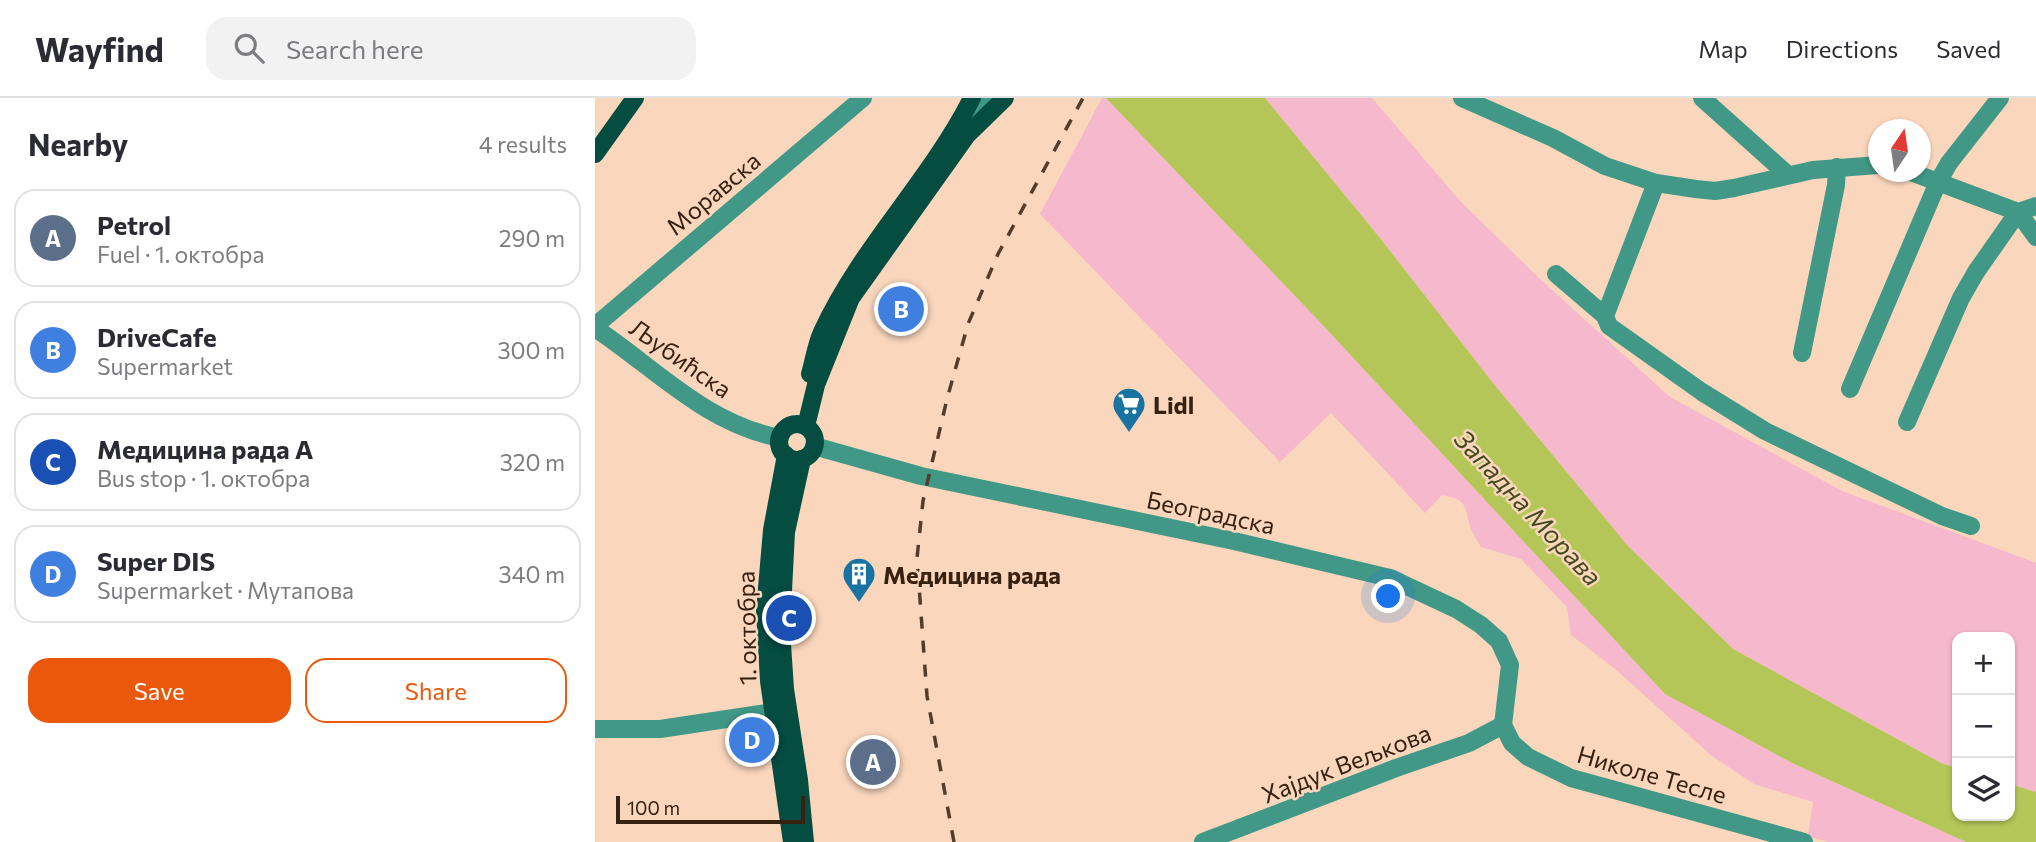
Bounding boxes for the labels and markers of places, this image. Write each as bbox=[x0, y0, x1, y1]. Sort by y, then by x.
pin: B bbox=[878, 283, 924, 335]
supermarket icon: Lidl bbox=[1110, 385, 1148, 434]
place label: Lidl bbox=[1153, 390, 1194, 419]
building icon: Медицина рада bbox=[840, 555, 878, 604]
place label: Медицина рада bbox=[883, 560, 1061, 589]
pin: C bbox=[766, 592, 812, 644]
pin: D bbox=[729, 714, 775, 766]
pin: A bbox=[850, 736, 896, 788]

